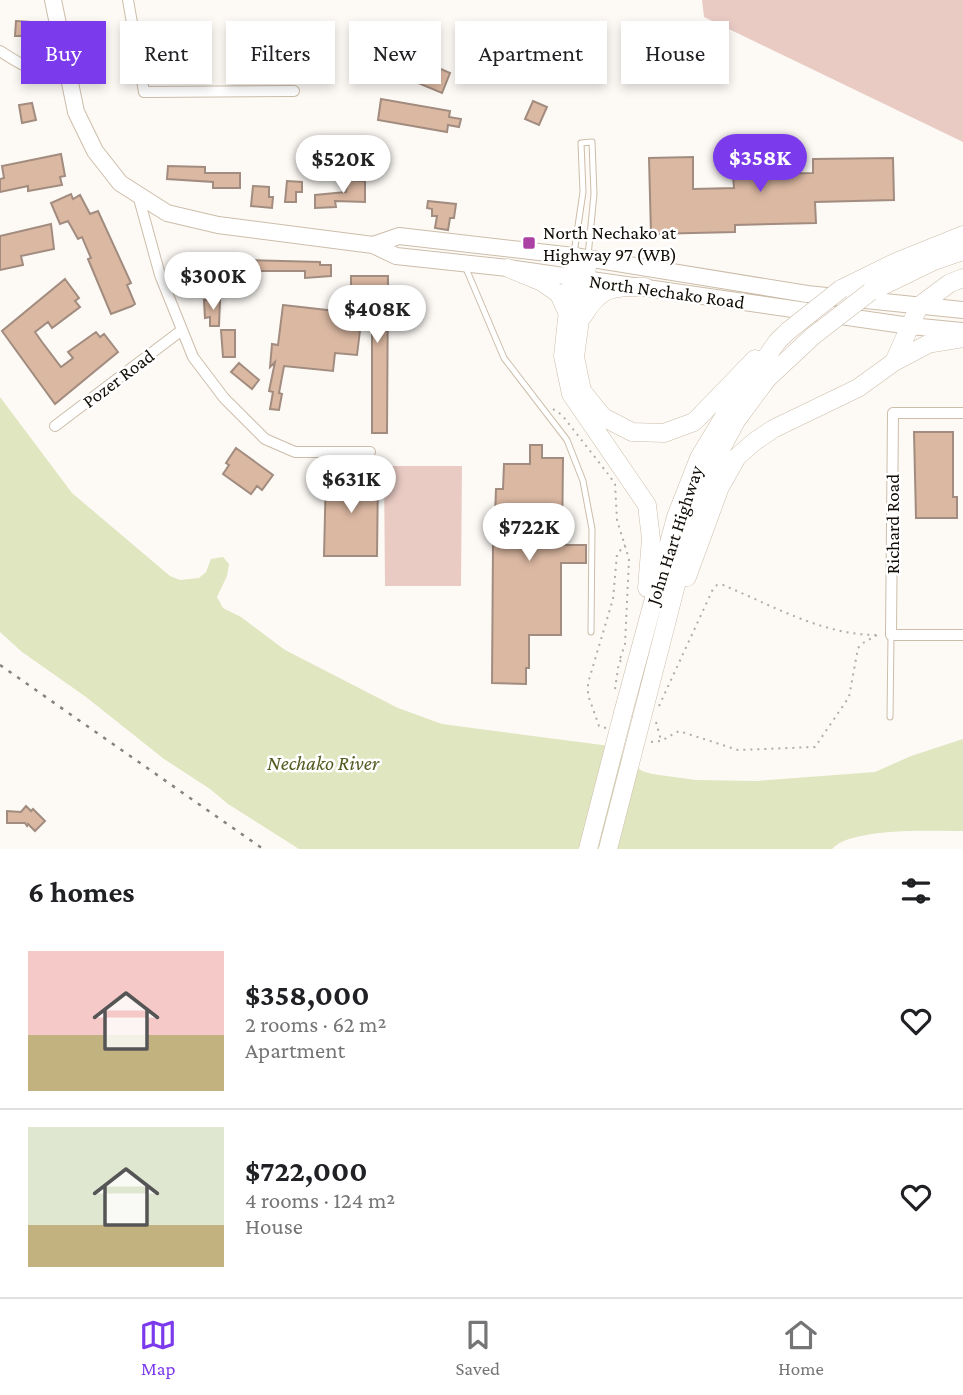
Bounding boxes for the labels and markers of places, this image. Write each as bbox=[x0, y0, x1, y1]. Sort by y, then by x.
pin: $358K bbox=[711, 134, 809, 194]
pin: $520K bbox=[294, 136, 392, 195]
place label: North Nechako at Highway 97 (WB) bbox=[543, 222, 677, 266]
marker: North Nechako at Highway 97 (WB) bbox=[521, 235, 537, 251]
pin: $300K bbox=[164, 252, 262, 312]
pin: $408K bbox=[328, 286, 426, 345]
pin: $631K bbox=[302, 456, 400, 515]
pin: $722K bbox=[480, 504, 578, 563]

